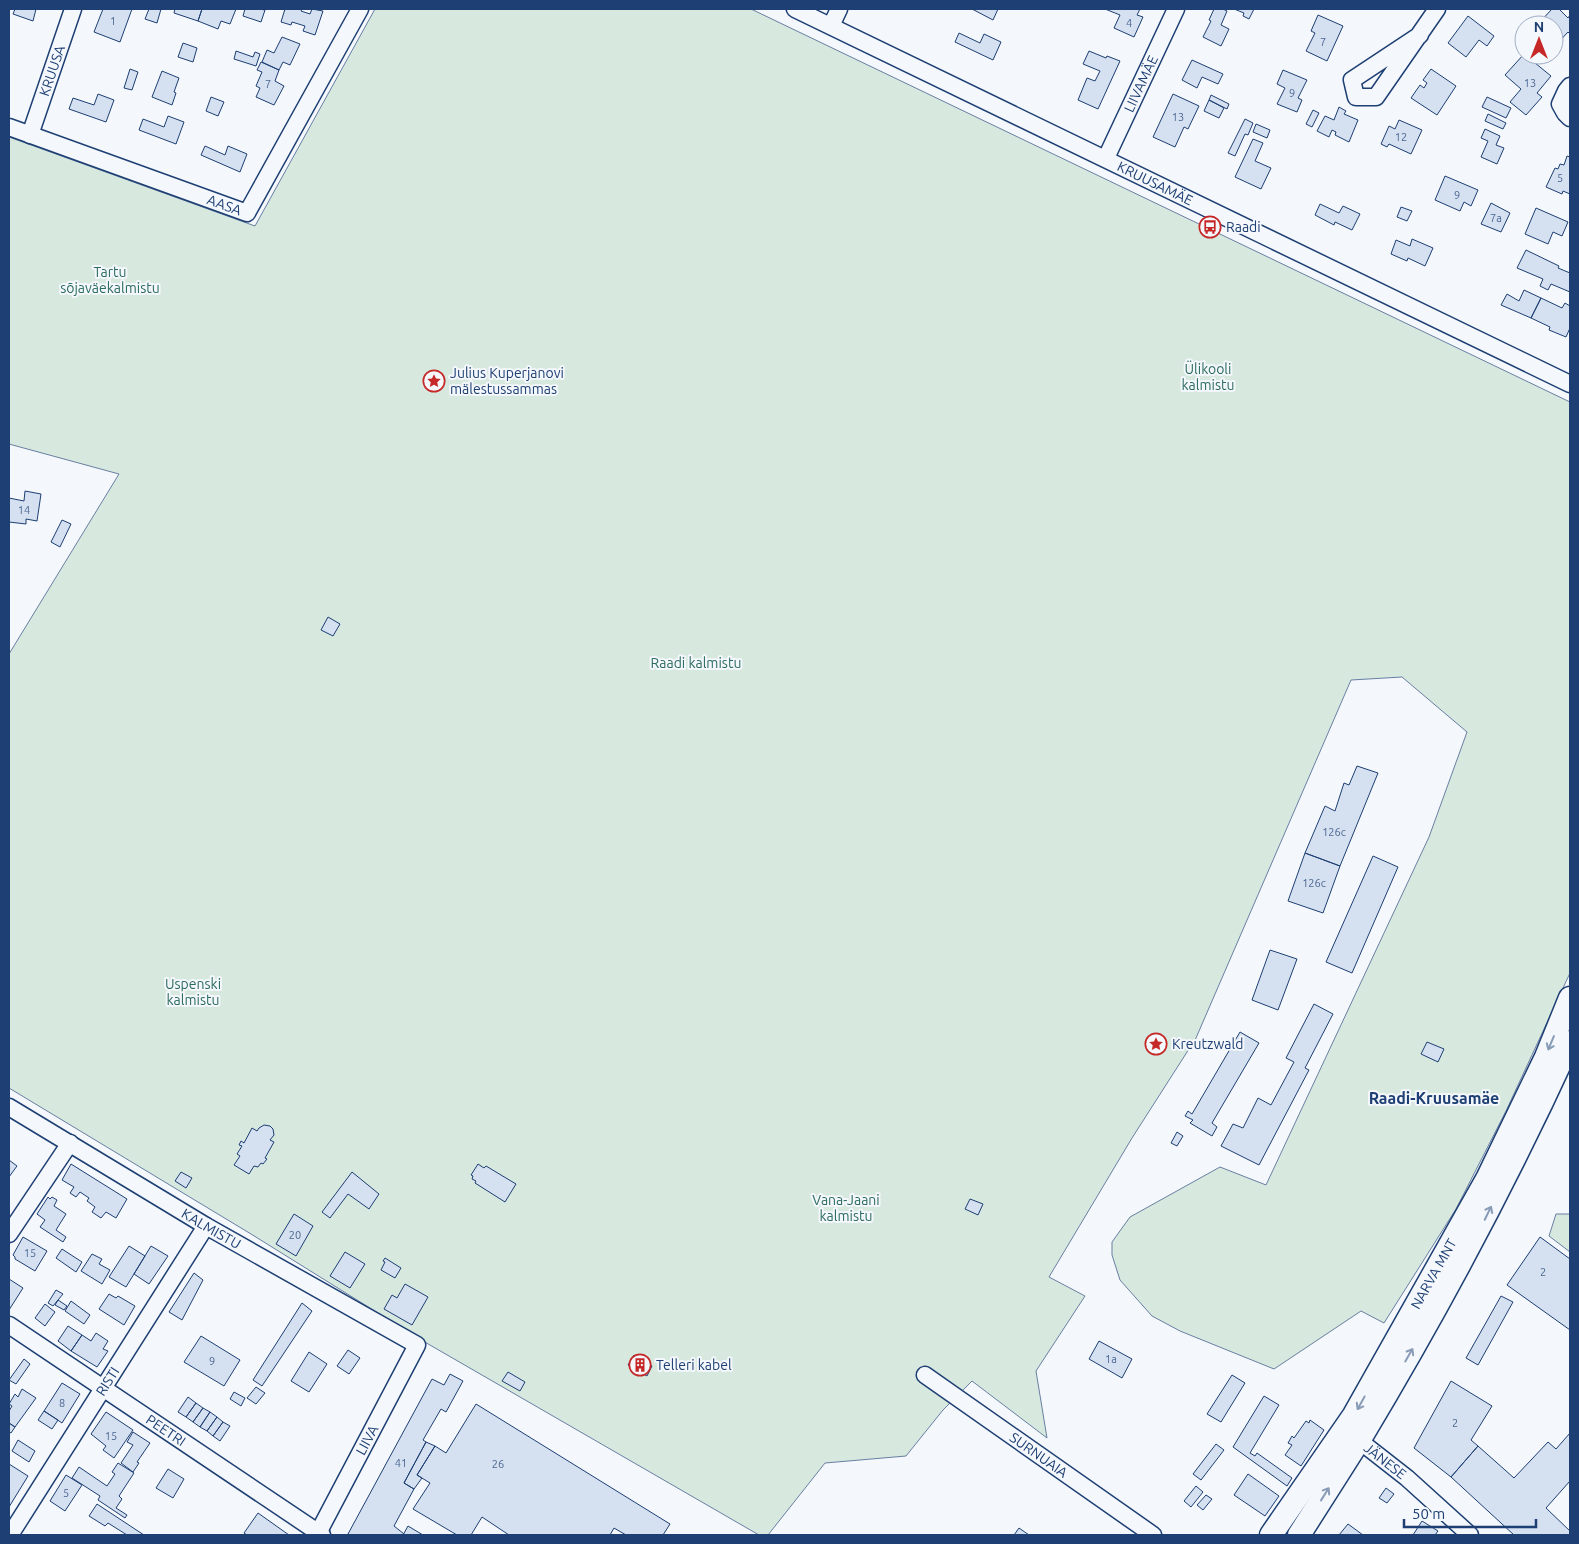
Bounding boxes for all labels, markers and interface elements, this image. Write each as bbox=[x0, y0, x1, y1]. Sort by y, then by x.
house number: 1 bbox=[110, 15, 116, 27]
north arrow bbox=[1514, 15, 1564, 65]
house number: 4 bbox=[1126, 17, 1132, 29]
text: N bbox=[1534, 19, 1544, 35]
house number: 7 bbox=[1320, 36, 1326, 48]
street label: KRUUSA bbox=[36, 43, 68, 98]
street label: LIIVAMÄE bbox=[1121, 53, 1161, 115]
house number: 13 bbox=[1524, 77, 1536, 89]
house number: 7 bbox=[265, 78, 271, 90]
house number: 9 bbox=[1289, 87, 1295, 99]
house number: 13 bbox=[1172, 111, 1184, 123]
house number: 12 bbox=[1395, 131, 1407, 143]
street label: KRUUSAMÄE bbox=[1115, 158, 1196, 208]
house number: 5 bbox=[1557, 172, 1563, 184]
house number: 9 bbox=[1454, 189, 1460, 201]
street label: AASA bbox=[205, 191, 244, 218]
house number: 7a bbox=[1490, 212, 1502, 224]
bus stop icon: Raadi bbox=[1198, 215, 1222, 239]
place label: Raadi bbox=[1226, 219, 1261, 235]
park label: Tartu sõjaväekalmistu bbox=[60, 264, 160, 296]
park label: Ülikooli kalmistu bbox=[1182, 360, 1234, 393]
place label: Julius Kuperjanovi mälestussammas bbox=[450, 365, 564, 397]
place icon: Julius Kuperjanovi mälestussammas bbox=[422, 369, 446, 393]
house number: 14 bbox=[18, 504, 30, 516]
park label: Raadi kalmistu bbox=[651, 655, 741, 671]
house number: 126c bbox=[1322, 826, 1346, 838]
house number: 126c bbox=[1302, 877, 1326, 889]
park label: Uspenski kalmistu bbox=[165, 976, 221, 1008]
place icon: Kreutzwald bbox=[1144, 1032, 1168, 1056]
one-way arrow bbox=[1546, 1035, 1556, 1050]
place label: Kreutzwald bbox=[1172, 1036, 1243, 1052]
district label: Raadi-Kruusamäe bbox=[1369, 1089, 1499, 1107]
park label: Vana-Jaani kalmistu bbox=[812, 1192, 880, 1224]
street label: KALMISTU bbox=[179, 1205, 244, 1252]
one-way arrow bbox=[1483, 1205, 1493, 1220]
house number: 20 bbox=[289, 1229, 301, 1241]
street label: NARVA MNT bbox=[1407, 1236, 1460, 1312]
house number: 15 bbox=[24, 1247, 36, 1259]
house number: 2 bbox=[1540, 1266, 1546, 1278]
one-way arrow bbox=[1404, 1347, 1414, 1362]
building icon: Telleri kabel bbox=[628, 1353, 652, 1377]
house number: 1a bbox=[1105, 1353, 1117, 1365]
house number: 9 bbox=[209, 1355, 215, 1367]
place label: Telleri kabel bbox=[656, 1357, 732, 1373]
street label: RISTI bbox=[92, 1364, 123, 1399]
one-way arrow bbox=[1356, 1396, 1366, 1410]
house number: 8 bbox=[59, 1397, 65, 1409]
street label: PEETRI bbox=[143, 1411, 189, 1449]
house number: 2 bbox=[1452, 1417, 1458, 1429]
street label: LIIVA bbox=[353, 1422, 381, 1458]
street label: SURNUAIA bbox=[1007, 1429, 1071, 1481]
house number: 15 bbox=[105, 1430, 117, 1442]
street label: JÄNESE bbox=[1361, 1439, 1409, 1482]
house number: 41 bbox=[395, 1457, 407, 1469]
house number: 26 bbox=[492, 1458, 504, 1470]
house number: 5 bbox=[63, 1487, 69, 1499]
one-way arrow bbox=[1320, 1487, 1330, 1501]
scale bar bbox=[1404, 1496, 1536, 1528]
text: 50 m bbox=[1412, 1505, 1445, 1522]

